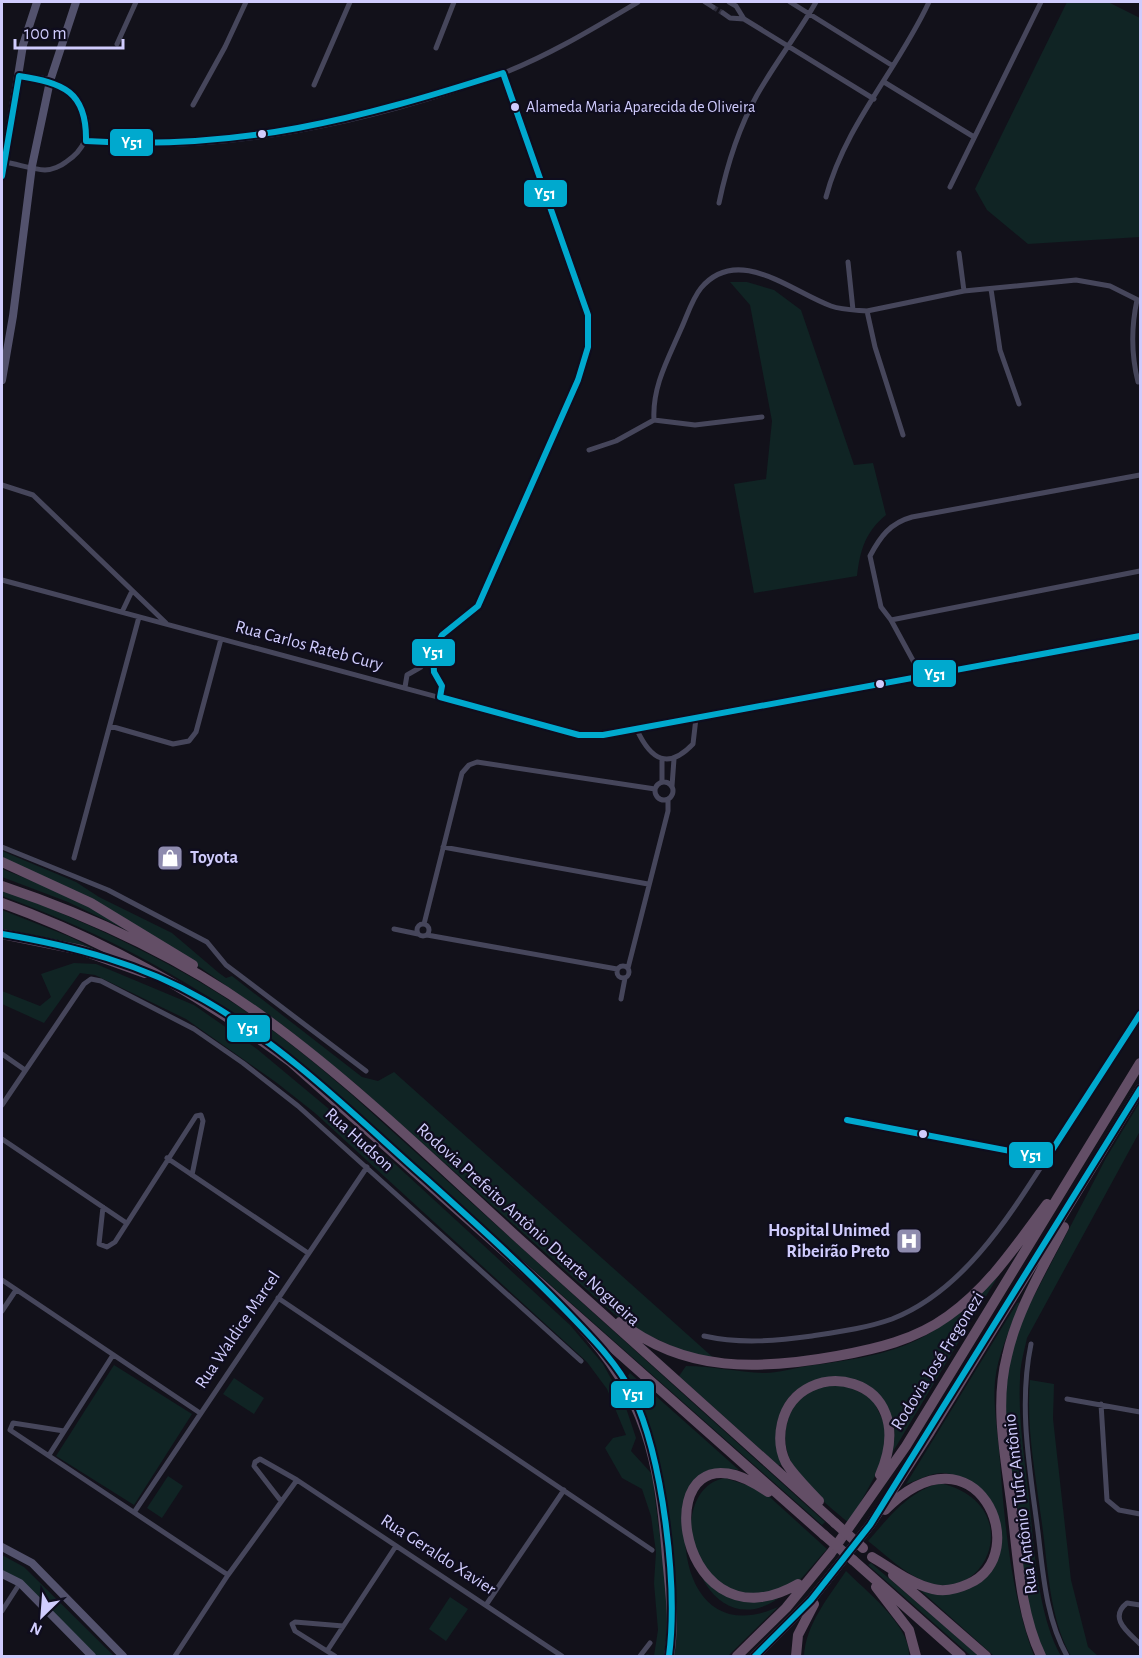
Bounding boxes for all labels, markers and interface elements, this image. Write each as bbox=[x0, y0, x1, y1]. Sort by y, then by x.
scale bar bbox=[15, 12, 123, 50]
text: 100 m bbox=[24, 25, 67, 43]
place label: Alameda Maria Aparecida de Oliveira bbox=[526, 99, 755, 115]
marker: Alameda Maria Aparecida de Oliveira bbox=[509, 101, 521, 113]
line badge: Y51 bbox=[109, 128, 154, 157]
unlabelled marker bbox=[256, 128, 268, 140]
text: Y51 bbox=[121, 135, 143, 151]
line badge: Y51 bbox=[523, 179, 568, 208]
text: Y51 bbox=[534, 186, 556, 202]
street label: Rua Carlos Rateb Cury bbox=[233, 618, 385, 674]
line badge: Y51 bbox=[411, 638, 456, 667]
text: Y51 bbox=[422, 645, 444, 661]
line badge: Y51 bbox=[912, 659, 957, 688]
text: Y51 bbox=[924, 667, 946, 683]
unlabelled marker bbox=[874, 678, 886, 690]
shop icon: Toyota bbox=[155, 843, 185, 873]
place label: Toyota bbox=[190, 849, 238, 867]
line badge: Y51 bbox=[226, 1014, 271, 1043]
text: Y51 bbox=[237, 1021, 259, 1037]
street label: Rua Hudson bbox=[321, 1105, 397, 1175]
street label: Rodovia Prefeito Antônio Duarte Nogueira bbox=[413, 1120, 643, 1330]
unlabelled marker bbox=[917, 1128, 929, 1140]
line badge: Y51 bbox=[1008, 1141, 1054, 1169]
text: Y51 bbox=[1020, 1148, 1042, 1164]
place label: Hospital Unimed Ribeirão Preto bbox=[768, 1222, 891, 1261]
hospital icon: Hospital Unimed Ribeirão Preto bbox=[894, 1226, 924, 1256]
street label: Rua Waldice Marcel bbox=[192, 1268, 284, 1392]
street label: Rodovia José Fregonezi bbox=[888, 1289, 988, 1433]
line badge: Y51 bbox=[610, 1380, 655, 1409]
text: Y51 bbox=[622, 1387, 644, 1403]
street label: Rua Antônio Tufic Antônio bbox=[1001, 1413, 1041, 1595]
street label: Rua Geraldo Xavier bbox=[377, 1511, 499, 1599]
north arrow bbox=[12, 1586, 72, 1646]
text: N bbox=[28, 1619, 45, 1638]

